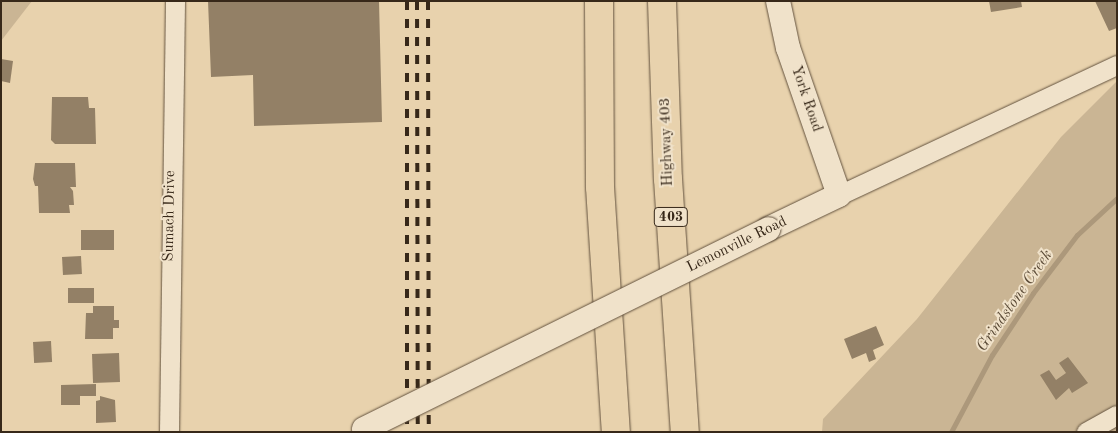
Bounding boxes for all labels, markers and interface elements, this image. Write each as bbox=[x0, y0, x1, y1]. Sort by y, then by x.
street label: York Road bbox=[786, 64, 826, 134]
street label: Highway 403 bbox=[656, 97, 678, 187]
street label: Sumach Drive bbox=[160, 170, 180, 262]
road number: 403 bbox=[654, 206, 688, 228]
street label: Lemonville Road bbox=[684, 213, 790, 277]
water label: Grindstone Creek bbox=[973, 246, 1057, 356]

